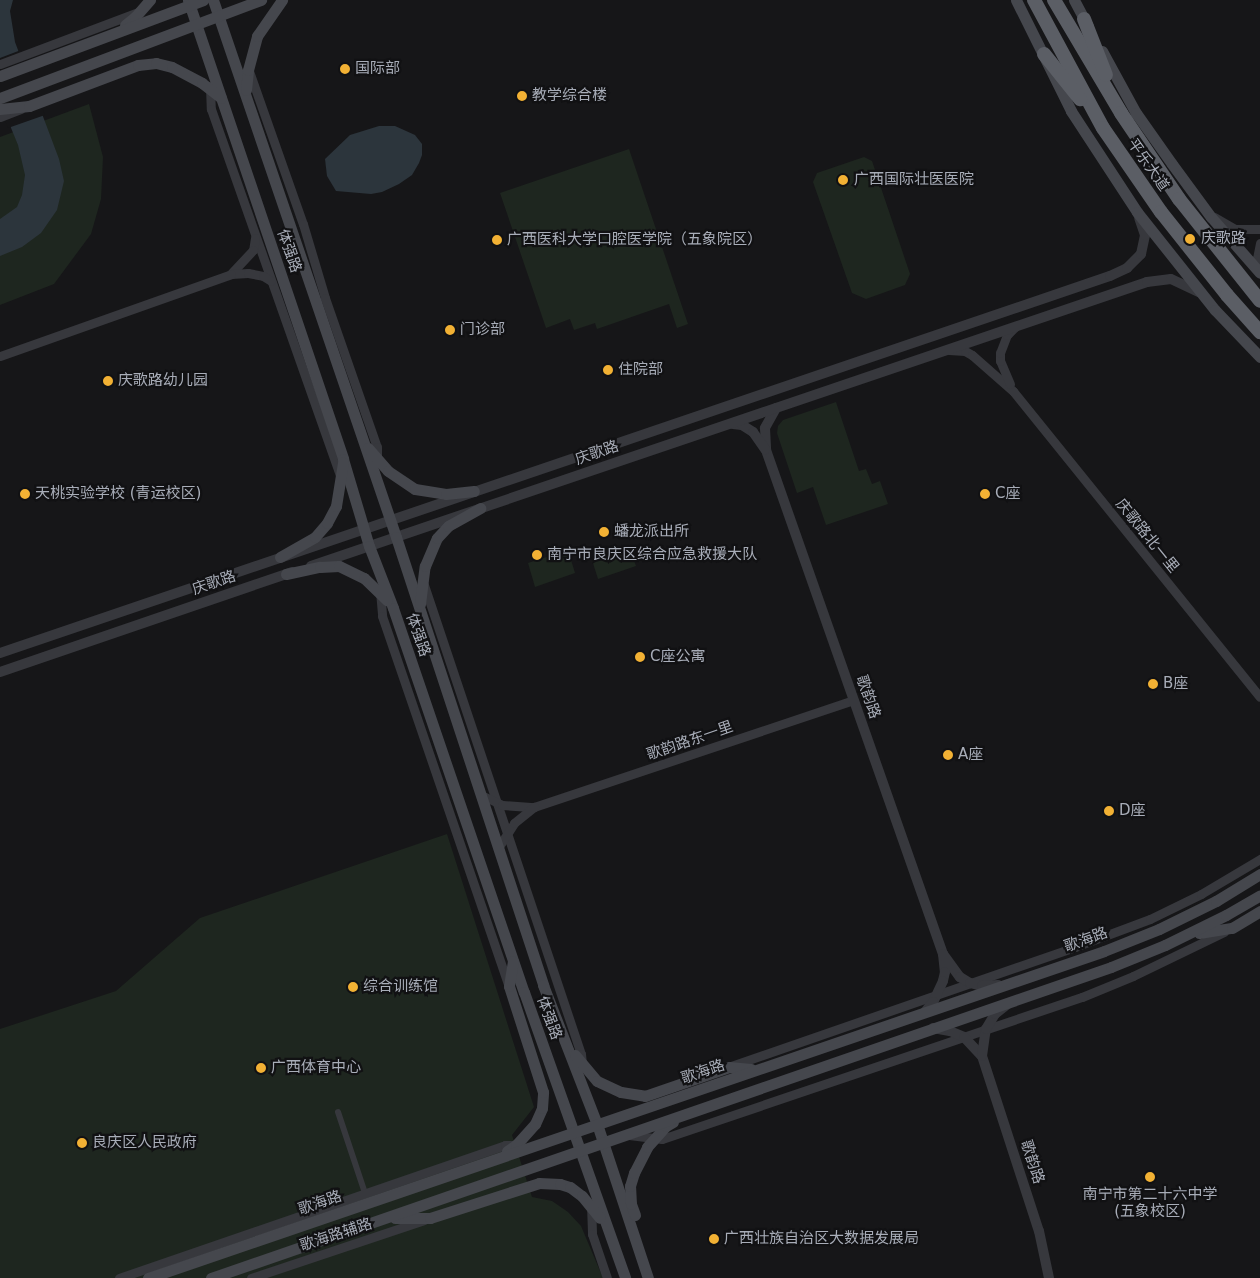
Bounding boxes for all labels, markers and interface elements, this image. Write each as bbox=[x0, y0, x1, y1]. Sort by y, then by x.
place label: 国际部 bbox=[355, 60, 400, 78]
marker: 国际部 bbox=[339, 63, 351, 75]
place label: 教学综合楼 bbox=[532, 87, 607, 105]
marker: 教学综合楼 bbox=[516, 90, 528, 102]
street label: 平乐大道 bbox=[1123, 135, 1173, 195]
place label: 广西国际壮医医院 bbox=[854, 171, 974, 189]
marker: 广西国际壮医医院 bbox=[836, 173, 850, 187]
street label: 体强路 bbox=[273, 227, 305, 275]
place label: 庆歌路 bbox=[1201, 230, 1246, 248]
place label: 广西医科大学口腔医学院（五象院区） bbox=[507, 231, 762, 249]
marker: 庆歌路 bbox=[1183, 232, 1197, 246]
marker: 广西医科大学口腔医学院（五象院区） bbox=[491, 234, 503, 246]
place label: 门诊部 bbox=[460, 321, 505, 339]
marker: 门诊部 bbox=[444, 324, 456, 336]
place label: 住院部 bbox=[618, 361, 663, 379]
marker: 住院部 bbox=[602, 364, 614, 376]
place label: 庆歌路幼儿园 bbox=[118, 372, 208, 390]
marker: 庆歌路幼儿园 bbox=[102, 375, 114, 387]
street label: 庆歌路 bbox=[573, 437, 621, 469]
place label: 天桃实验学校 (青运校区) bbox=[35, 485, 201, 503]
place label: C座 bbox=[995, 485, 1020, 503]
marker: 天桃实验学校 (青运校区) bbox=[19, 488, 31, 500]
marker: C座 bbox=[979, 488, 991, 500]
street label: 庆歌路北一里 bbox=[1112, 495, 1182, 577]
place label: 蟠龙派出所 bbox=[614, 523, 689, 541]
marker: 蟠龙派出所 bbox=[598, 526, 610, 538]
place label: 南宁市良庆区综合应急救援大队 bbox=[547, 546, 757, 564]
marker: 南宁市良庆区综合应急救援大队 bbox=[531, 549, 543, 561]
street label: 庆歌路 bbox=[190, 567, 238, 599]
street label: 体强路 bbox=[402, 611, 434, 659]
place label: C座公寓 bbox=[650, 648, 705, 666]
marker: C座公寓 bbox=[634, 651, 646, 663]
street label: 歌韵路 bbox=[852, 673, 884, 721]
place label: B座 bbox=[1163, 675, 1188, 693]
marker: B座 bbox=[1147, 678, 1159, 690]
street label: 歌韵路东一里 bbox=[645, 718, 735, 764]
place label: A座 bbox=[958, 746, 983, 764]
marker: A座 bbox=[942, 749, 954, 761]
place label: D座 bbox=[1119, 802, 1146, 820]
marker: D座 bbox=[1103, 805, 1115, 817]
street label: 歌海路 bbox=[1062, 924, 1110, 956]
place label: 综合训练馆 bbox=[363, 978, 438, 996]
marker: 综合训练馆 bbox=[347, 981, 359, 993]
street label: 体强路 bbox=[533, 994, 565, 1042]
street label: 歌海路 bbox=[679, 1056, 727, 1088]
place label: 广西体育中心 bbox=[271, 1059, 361, 1077]
marker: 广西体育中心 bbox=[255, 1062, 267, 1074]
place label: 良庆区人民政府 bbox=[92, 1134, 197, 1152]
marker: 良庆区人民政府 bbox=[76, 1137, 88, 1149]
street label: 歌韵路 bbox=[1016, 1138, 1048, 1186]
marker: 南宁市第二十六中学 (五象校区) bbox=[1144, 1171, 1156, 1183]
place label: 南宁市第二十六中学 (五象校区) bbox=[1083, 1185, 1217, 1220]
street label: 歌海路 bbox=[296, 1187, 344, 1219]
street label: 歌海路辅路 bbox=[298, 1215, 374, 1255]
place label: 广西壮族自治区大数据发展局 bbox=[724, 1230, 919, 1248]
marker: 广西壮族自治区大数据发展局 bbox=[708, 1233, 720, 1245]

